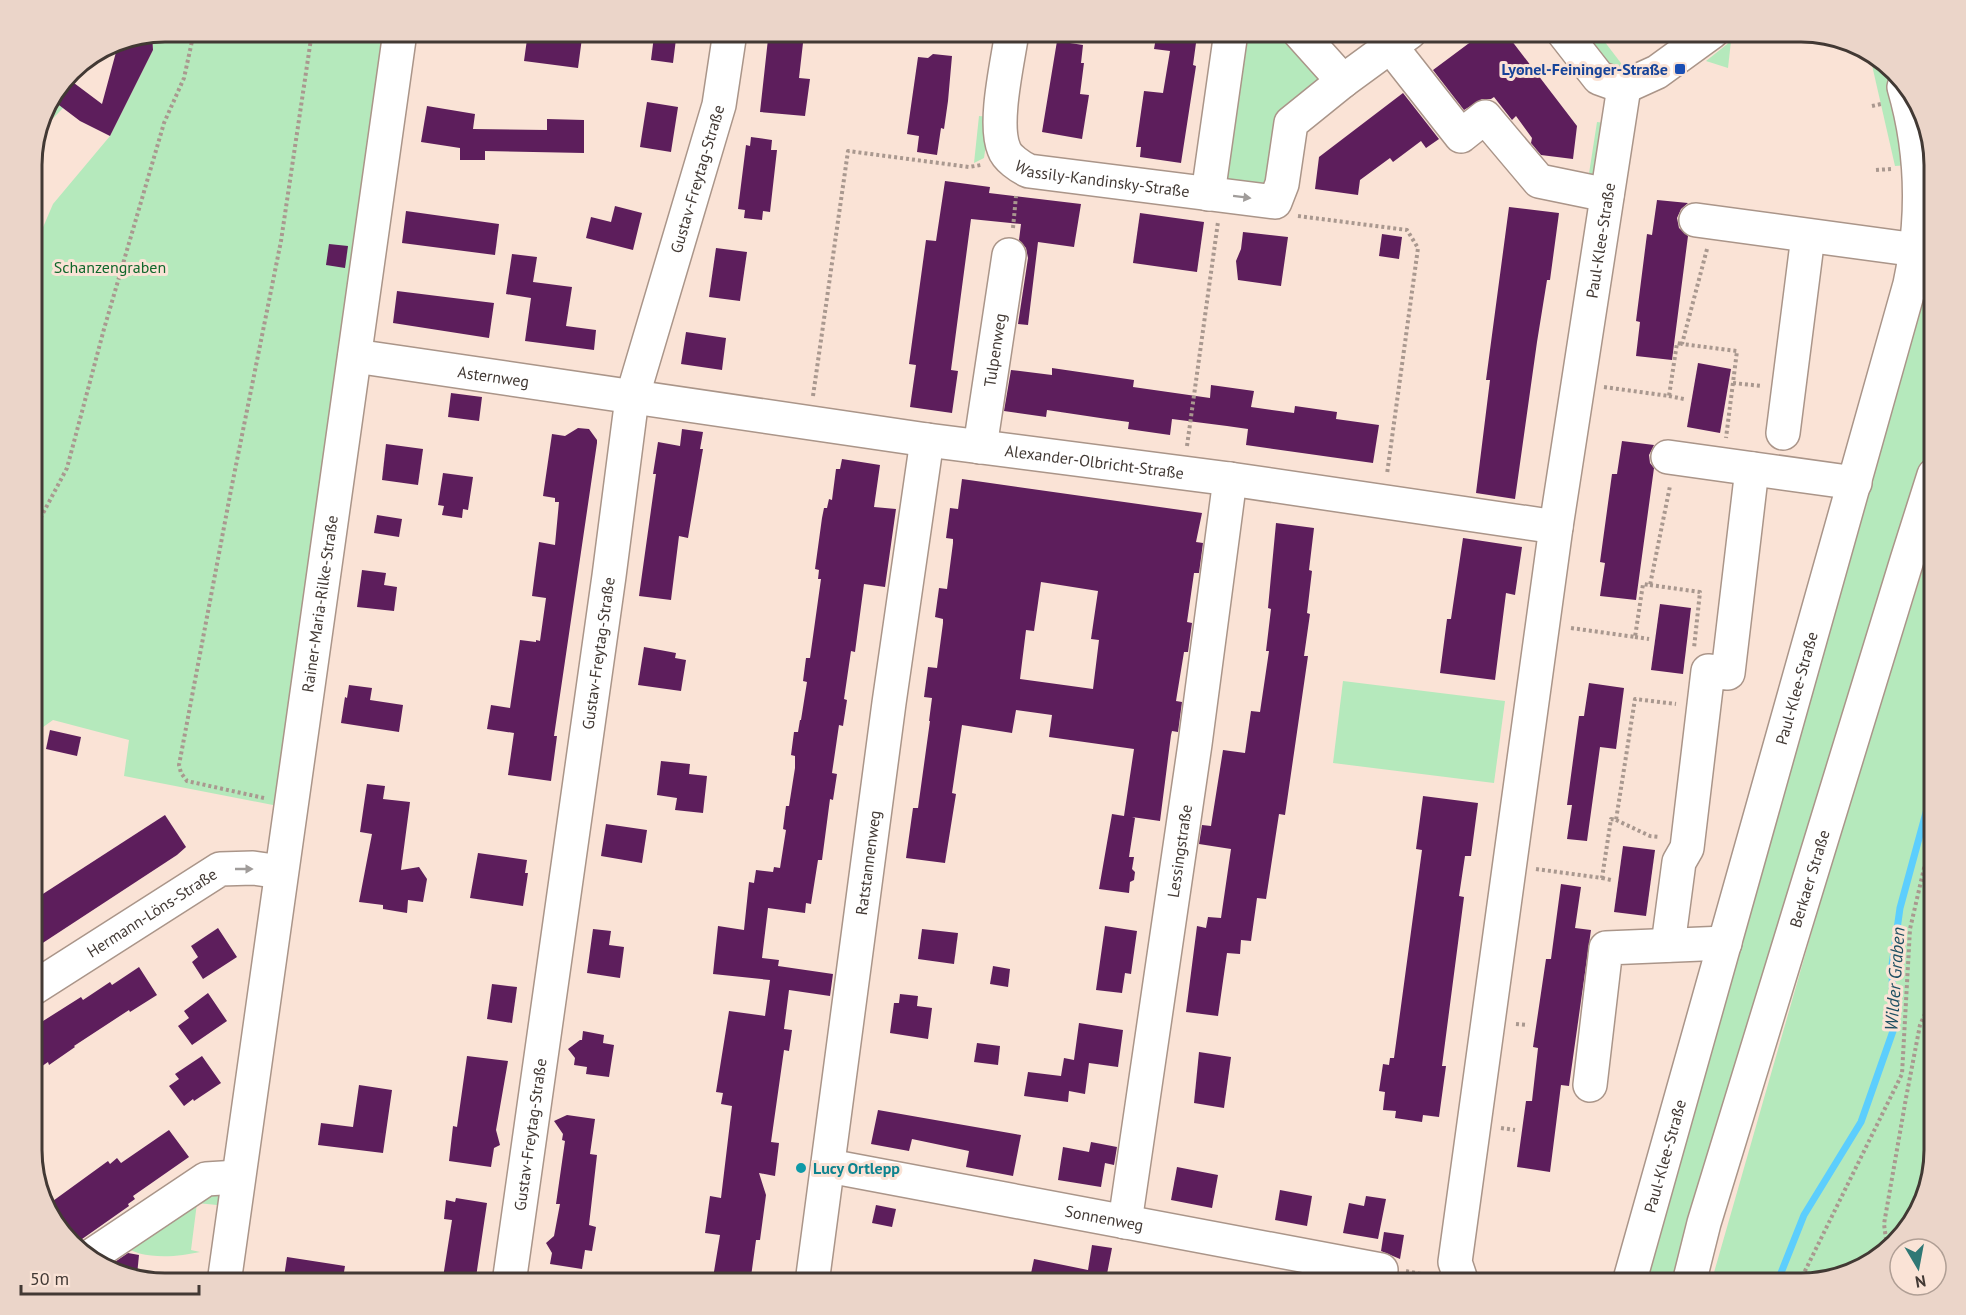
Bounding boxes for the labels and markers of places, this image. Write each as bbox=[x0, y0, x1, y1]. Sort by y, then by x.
place label: Lyonel-Feininger-Straße bbox=[1502, 59, 1668, 79]
marker: Lyonel-Feininger-Straße bbox=[1673, 62, 1687, 76]
place label: Lucy Ortlepp bbox=[813, 1158, 900, 1178]
marker: Lucy Ortlepp bbox=[794, 1161, 808, 1175]

